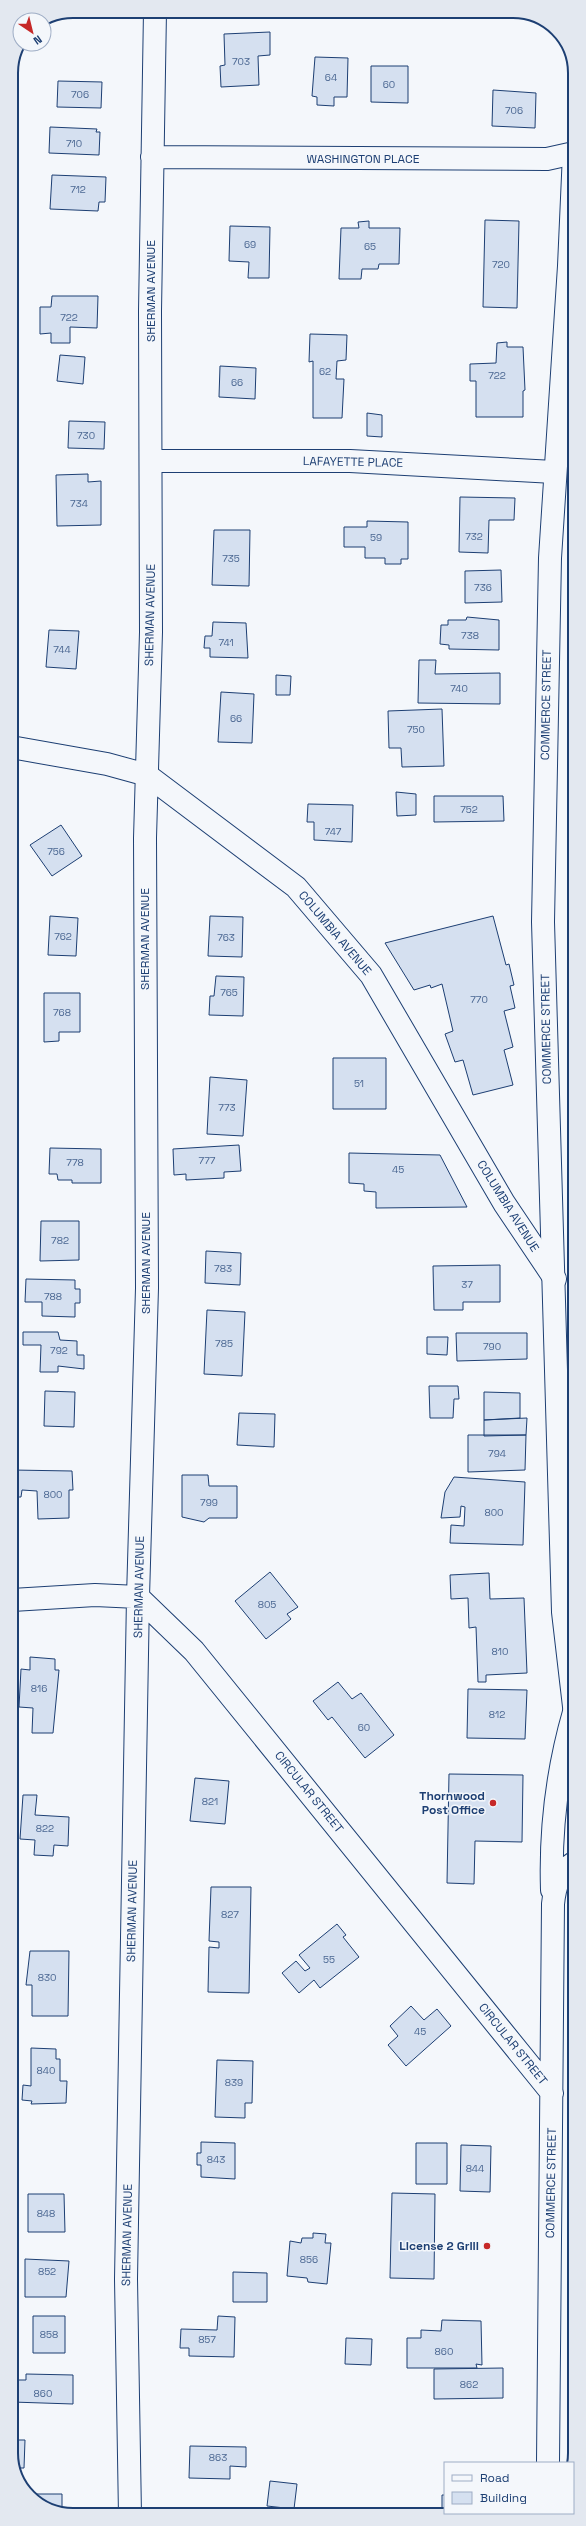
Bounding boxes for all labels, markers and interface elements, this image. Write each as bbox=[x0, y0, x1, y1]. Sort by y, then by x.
north arrow bbox=[12, 12, 52, 52]
text: N bbox=[31, 32, 45, 48]
house number: 703 bbox=[232, 55, 250, 68]
house number: 64 bbox=[325, 71, 337, 84]
house number: 60 bbox=[383, 78, 395, 91]
house number: 706 bbox=[71, 88, 89, 101]
house number: 706 bbox=[505, 104, 523, 117]
house number: 710 bbox=[66, 137, 82, 150]
street label: WASHINGTON PLACE bbox=[307, 151, 420, 167]
house number: 712 bbox=[70, 183, 86, 196]
house number: 69 bbox=[244, 238, 256, 251]
street label: SHERMAN AVENUE bbox=[143, 240, 159, 342]
house number: 65 bbox=[364, 240, 376, 253]
house number: 720 bbox=[492, 258, 510, 271]
house number: 722 bbox=[60, 311, 78, 324]
house number: 62 bbox=[319, 365, 331, 378]
house number: 722 bbox=[488, 369, 506, 382]
house number: 66 bbox=[231, 376, 243, 389]
house number: 730 bbox=[77, 429, 95, 442]
street label: LAFAYETTE PLACE bbox=[303, 453, 404, 471]
house number: 734 bbox=[70, 497, 88, 510]
house number: 732 bbox=[465, 530, 483, 543]
house number: 59 bbox=[370, 531, 382, 544]
house number: 735 bbox=[222, 552, 240, 565]
street label: SHERMAN AVENUE bbox=[141, 564, 159, 666]
house number: 736 bbox=[474, 581, 492, 594]
house number: 738 bbox=[461, 629, 479, 642]
house number: 741 bbox=[218, 636, 234, 649]
house number: 744 bbox=[53, 643, 71, 656]
street label: COMMERCE STREET bbox=[537, 650, 555, 760]
house number: 740 bbox=[450, 682, 468, 695]
house number: 66 bbox=[230, 712, 242, 725]
house number: 750 bbox=[407, 723, 425, 736]
house number: 752 bbox=[460, 803, 478, 816]
house number: 747 bbox=[325, 825, 342, 838]
house number: 756 bbox=[47, 845, 65, 858]
street label: COLUMBIA AVENUE bbox=[295, 887, 375, 979]
street label: SHERMAN AVENUE bbox=[137, 888, 153, 990]
house number: 762 bbox=[54, 930, 72, 943]
house number: 763 bbox=[217, 931, 235, 944]
street label: COMMERCE STREET bbox=[537, 974, 555, 1084]
house number: 765 bbox=[220, 986, 238, 999]
house number: 770 bbox=[470, 993, 488, 1006]
house number: 768 bbox=[53, 1006, 71, 1019]
house number: 51 bbox=[354, 1077, 364, 1090]
house number: 773 bbox=[218, 1101, 236, 1114]
house number: 777 bbox=[199, 1154, 216, 1167]
house number: 778 bbox=[66, 1156, 84, 1169]
street label: COLUMBIA AVENUE bbox=[473, 1157, 543, 1255]
house number: 45 bbox=[392, 1163, 404, 1176]
street label: SHERMAN AVENUE bbox=[138, 1212, 154, 1314]
house number: 782 bbox=[51, 1234, 69, 1247]
house number: 783 bbox=[214, 1262, 232, 1275]
house number: 37 bbox=[461, 1278, 473, 1291]
house number: 788 bbox=[44, 1290, 62, 1303]
house number: 785 bbox=[215, 1337, 233, 1350]
house number: 790 bbox=[483, 1340, 501, 1353]
house number: 792 bbox=[50, 1344, 68, 1357]
house number: 794 bbox=[488, 1447, 506, 1460]
house number: 800 bbox=[43, 1488, 63, 1501]
house number: 799 bbox=[200, 1496, 218, 1509]
house number: 800 bbox=[484, 1506, 504, 1519]
street label: SHERMAN AVENUE bbox=[130, 1536, 148, 1638]
house number: 805 bbox=[258, 1598, 276, 1611]
house number: 810 bbox=[492, 1645, 508, 1658]
house number: 816 bbox=[31, 1682, 47, 1695]
house number: 812 bbox=[489, 1708, 505, 1721]
house number: 60 bbox=[358, 1721, 370, 1734]
street label: CIRCULAR STREET bbox=[271, 1748, 347, 1836]
place label: Thornwood Post Office bbox=[419, 1788, 485, 1818]
house number: 821 bbox=[202, 1795, 218, 1808]
marker: Thornwood Post Office bbox=[488, 1798, 498, 1808]
house number: 822 bbox=[36, 1822, 54, 1835]
street label: SHERMAN AVENUE bbox=[123, 1860, 141, 1962]
house number: 827 bbox=[221, 1908, 239, 1921]
house number: 55 bbox=[323, 1953, 335, 1966]
house number: 830 bbox=[38, 1971, 56, 1984]
street label: CIRCULAR STREET bbox=[475, 2000, 551, 2088]
house number: 45 bbox=[414, 2025, 426, 2038]
house number: 840 bbox=[37, 2064, 55, 2077]
house number: 839 bbox=[225, 2076, 243, 2089]
street label: COMMERCE STREET bbox=[542, 2128, 560, 2238]
house number: 843 bbox=[207, 2153, 225, 2166]
house number: 844 bbox=[466, 2162, 484, 2175]
street label: SHERMAN AVENUE bbox=[118, 2184, 136, 2286]
house number: 848 bbox=[37, 2207, 55, 2220]
place label: License 2 Grill bbox=[399, 2238, 479, 2254]
marker: License 2 Grill bbox=[482, 2241, 492, 2251]
house number: 856 bbox=[300, 2253, 318, 2266]
house number: 852 bbox=[38, 2265, 56, 2278]
house number: 858 bbox=[40, 2328, 58, 2341]
house number: 857 bbox=[198, 2333, 216, 2346]
house number: 860 bbox=[435, 2345, 453, 2358]
house number: 862 bbox=[460, 2378, 478, 2391]
house number: 860 bbox=[34, 2387, 52, 2400]
house number: 863 bbox=[209, 2451, 227, 2464]
legend bbox=[444, 2462, 574, 2514]
text: Road bbox=[480, 2470, 509, 2486]
text: Building bbox=[480, 2490, 527, 2506]

